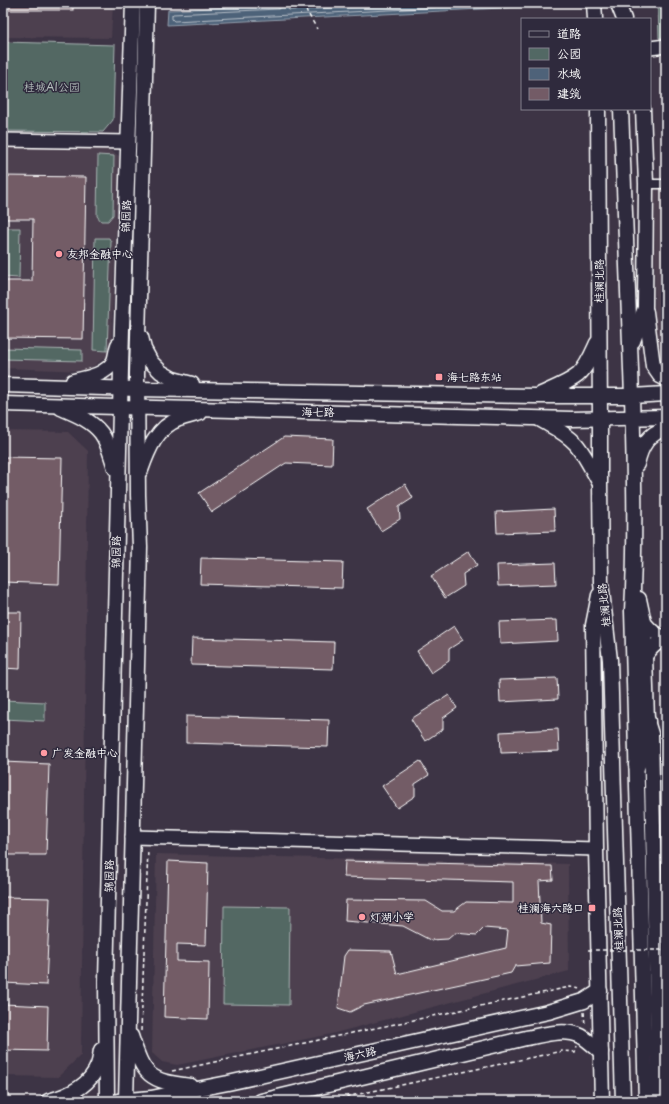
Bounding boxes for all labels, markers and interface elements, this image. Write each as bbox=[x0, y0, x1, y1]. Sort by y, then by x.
legend bbox=[521, 18, 651, 110]
text: 道路 bbox=[557, 24, 581, 42]
text: 公园 bbox=[557, 44, 581, 62]
text: 水域 bbox=[557, 64, 581, 82]
park label: 桂城AI公园 bbox=[24, 78, 80, 95]
text: 建筑 bbox=[557, 84, 581, 102]
street label: 锦园路 bbox=[116, 199, 135, 233]
place label: 友邦金融中心 bbox=[67, 245, 133, 262]
marker: 友邦金融中心 bbox=[54, 249, 64, 259]
street label: 桂澜北路 bbox=[590, 259, 607, 303]
place label: 海七路东站 bbox=[447, 368, 502, 385]
marker: 海七路东站 bbox=[434, 372, 444, 382]
street label: 海七路 bbox=[301, 403, 335, 420]
street label: 锦园路 bbox=[107, 535, 124, 569]
street label: 桂澜北路 bbox=[593, 582, 614, 628]
place label: 广发金融中心 bbox=[52, 744, 118, 761]
marker: 广发金融中心 bbox=[39, 748, 49, 758]
street label: 锦园路 bbox=[100, 859, 117, 893]
place label: 桂澜海六路口 bbox=[518, 899, 584, 916]
marker: 桂澜海六路口 bbox=[587, 903, 597, 913]
street label: 桂澜北路 bbox=[608, 907, 627, 951]
place label: 灯湖小学 bbox=[370, 908, 414, 925]
marker: 灯湖小学 bbox=[357, 912, 367, 922]
street label: 海六路 bbox=[342, 1042, 378, 1066]

